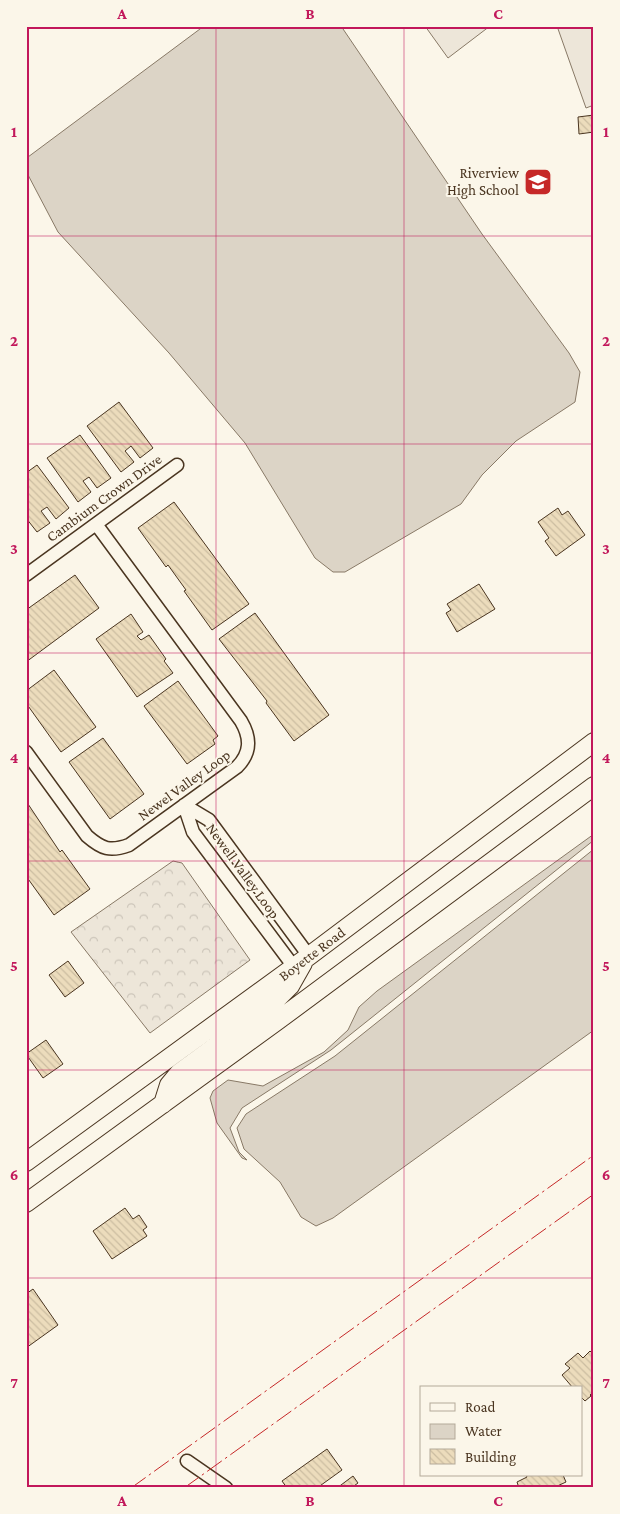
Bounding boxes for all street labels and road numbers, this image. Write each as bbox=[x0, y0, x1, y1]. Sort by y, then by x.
street label: Cambium Crown Drive bbox=[43, 451, 165, 545]
street label: Newel Valley Loop bbox=[135, 746, 234, 825]
street label: Newell Valley Loop bbox=[202, 820, 283, 922]
street label: Boyette Road bbox=[276, 924, 349, 985]

